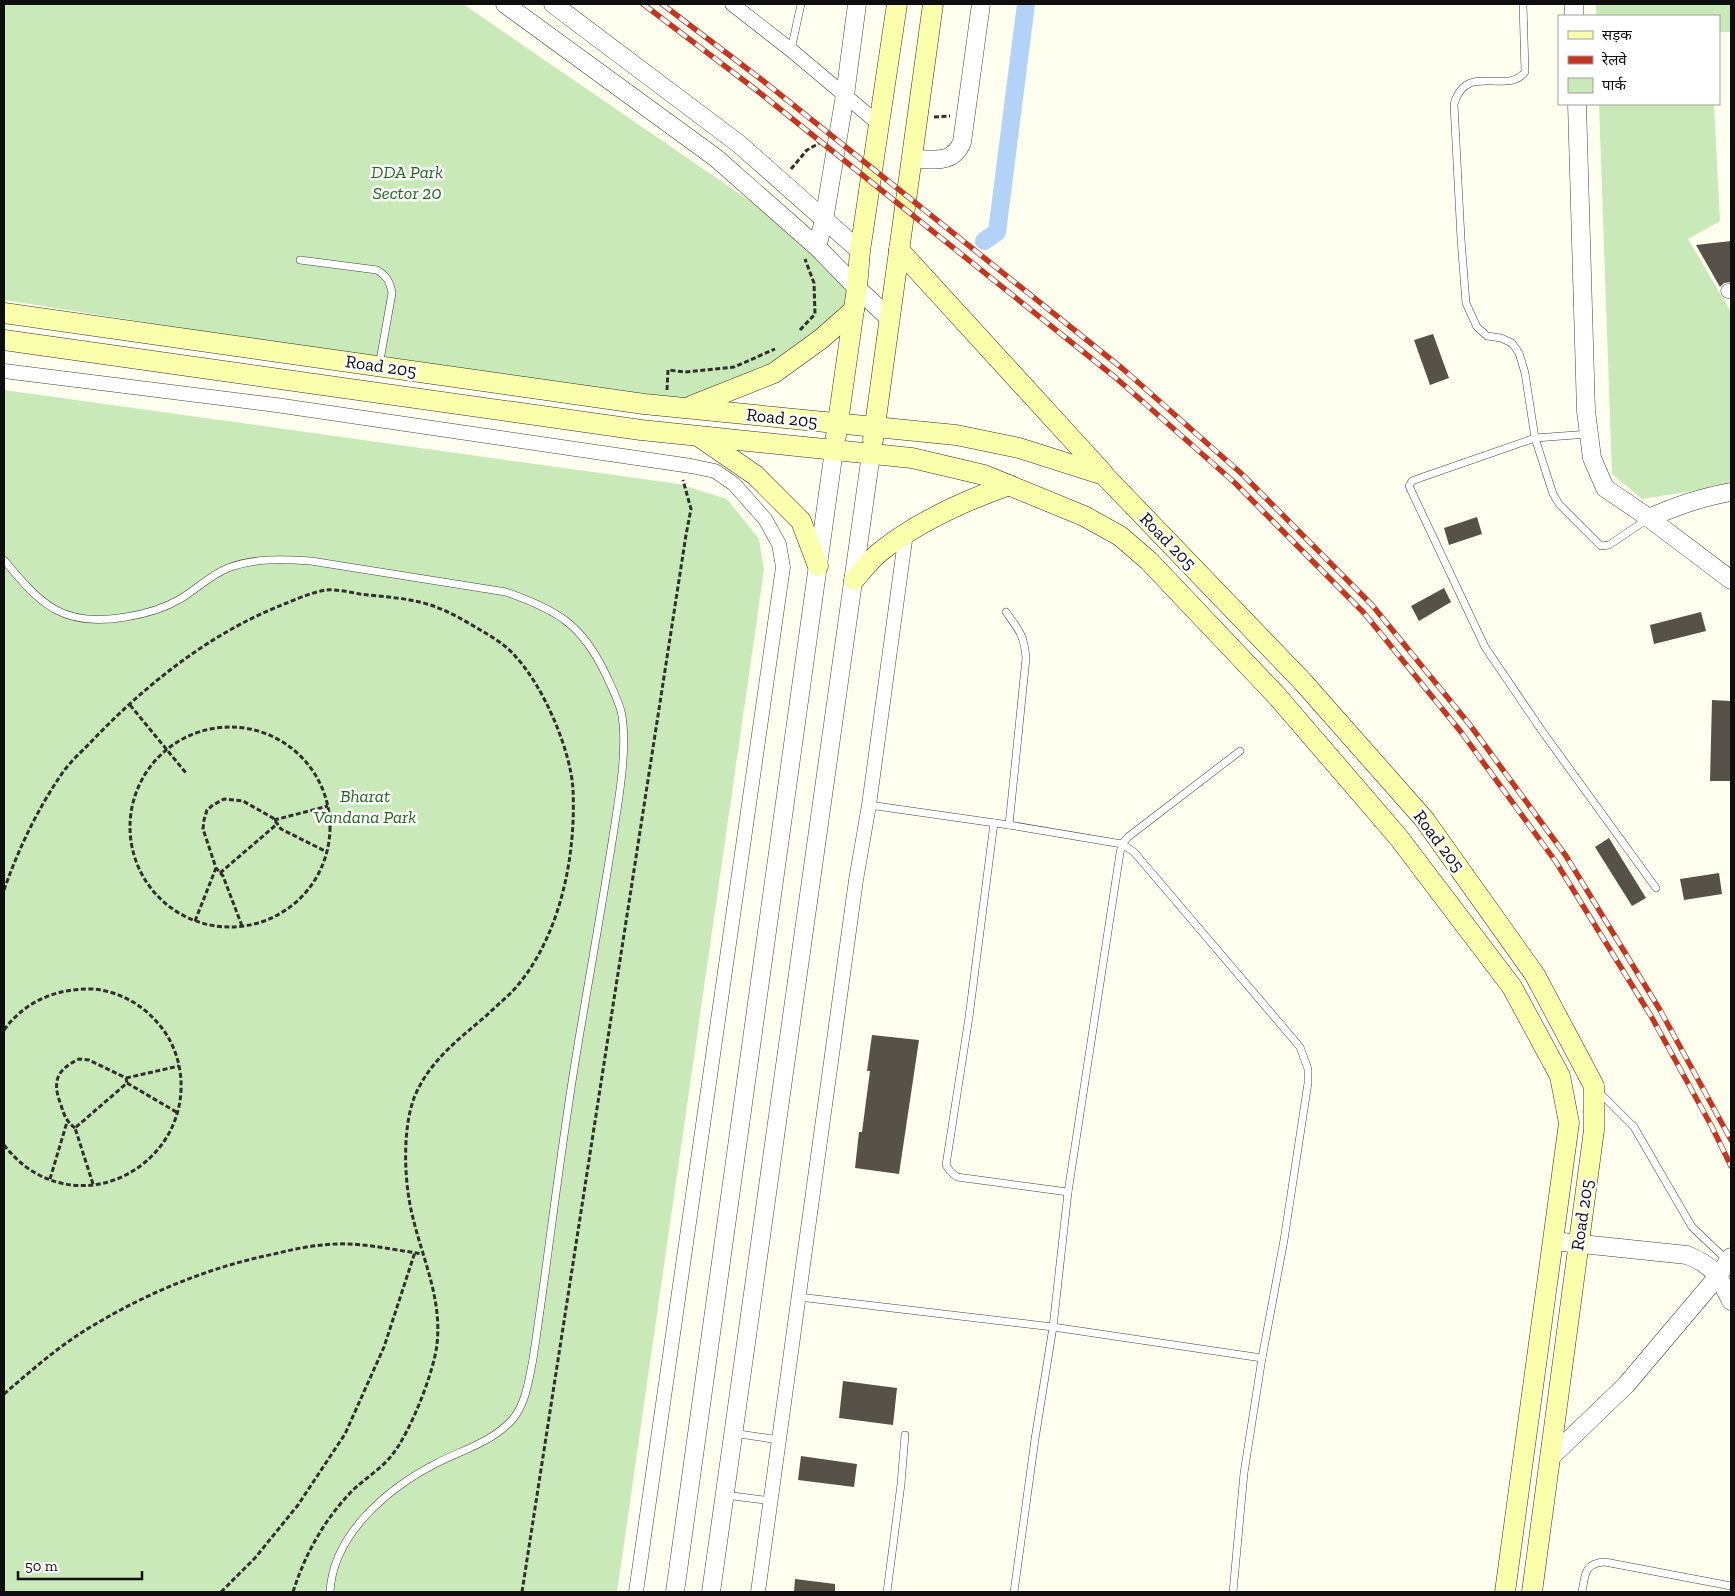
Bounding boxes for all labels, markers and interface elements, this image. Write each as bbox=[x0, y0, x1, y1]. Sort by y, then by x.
legend bbox=[1558, 15, 1720, 105]
text: सड़क bbox=[1602, 26, 1632, 44]
text: रेलवे bbox=[1601, 51, 1627, 69]
text: पार्क bbox=[1602, 76, 1626, 94]
park label: DDA Park Sector 20 bbox=[371, 161, 443, 204]
street label: Road 205 bbox=[344, 350, 418, 382]
street label: Road 205 bbox=[745, 403, 819, 433]
street label: Road 205 bbox=[1135, 508, 1201, 574]
park label: Bharat Vandana Park bbox=[314, 785, 416, 828]
street label: Road 205 bbox=[1409, 806, 1469, 876]
street label: Road 205 bbox=[1566, 1178, 1598, 1252]
scale bar bbox=[18, 1548, 141, 1580]
text: 50 m bbox=[25, 1557, 58, 1575]

